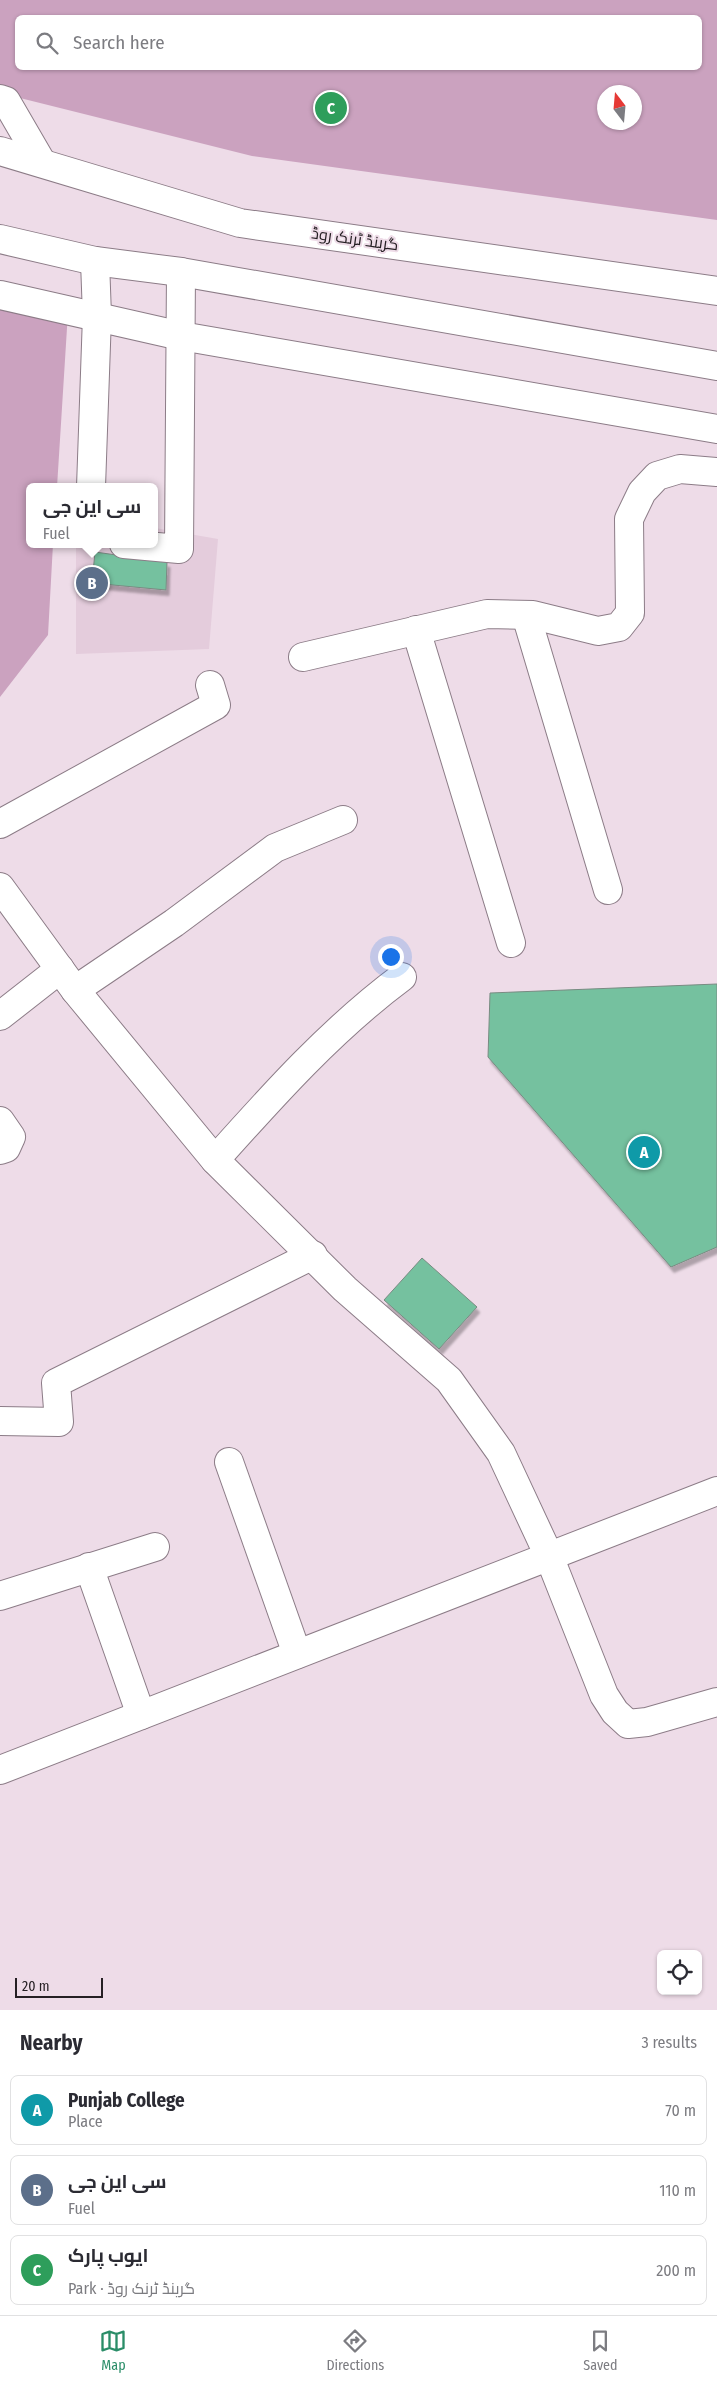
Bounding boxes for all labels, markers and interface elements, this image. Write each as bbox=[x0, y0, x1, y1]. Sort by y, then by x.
search box bbox=[15, 15, 702, 70]
icon: search bbox=[33, 29, 61, 57]
text: Search here bbox=[73, 31, 165, 54]
north arrow bbox=[597, 85, 642, 130]
pin: C bbox=[315, 89, 347, 127]
street label: گرینڈ ٹرنک روڈ bbox=[310, 223, 400, 255]
popup bbox=[26, 483, 158, 548]
text: سی این جی bbox=[43, 495, 141, 518]
text: Fuel bbox=[43, 524, 70, 543]
pin: B bbox=[76, 564, 108, 602]
your location bbox=[378, 944, 404, 970]
pin: A bbox=[628, 1133, 660, 1171]
map controls bbox=[657, 1950, 702, 1995]
button: locate bbox=[657, 1950, 702, 1995]
scale bar bbox=[15, 1975, 102, 1998]
text: 20 m bbox=[22, 1978, 50, 1995]
text: Nearby bbox=[20, 2030, 82, 2056]
text: 3 results bbox=[641, 2033, 697, 2052]
text: Punjab College bbox=[68, 2089, 185, 2112]
text: A bbox=[33, 2101, 41, 2120]
text: 70 m bbox=[665, 2101, 696, 2120]
text: Place bbox=[68, 2112, 103, 2131]
text: سی این جی bbox=[68, 2170, 167, 2193]
text: B bbox=[33, 2181, 41, 2200]
text: 110 m bbox=[659, 2181, 696, 2200]
text: Fuel bbox=[68, 2199, 95, 2218]
text: ایوب پارک bbox=[68, 2244, 148, 2267]
text: C bbox=[33, 2261, 41, 2280]
text: 200 m bbox=[656, 2261, 696, 2280]
text: Park · گرینڈ ٹرنک روڈ bbox=[68, 2279, 195, 2298]
tab: Map bbox=[99, 2327, 127, 2374]
tab: Directions bbox=[326, 2327, 384, 2374]
tab: Saved bbox=[583, 2327, 618, 2374]

